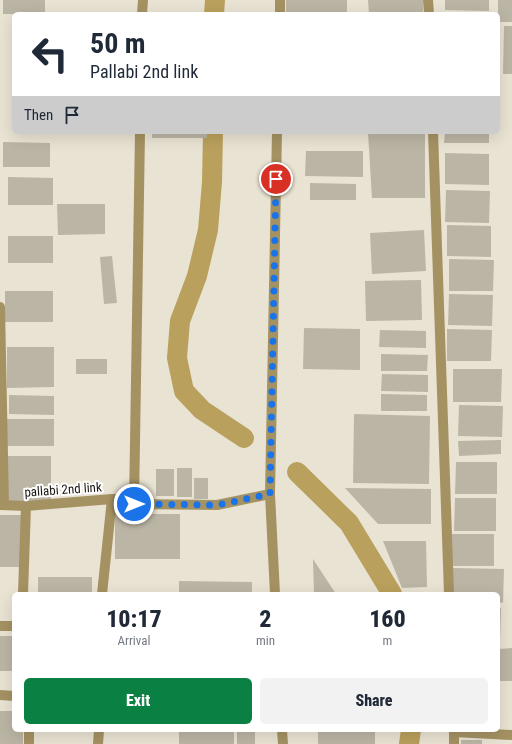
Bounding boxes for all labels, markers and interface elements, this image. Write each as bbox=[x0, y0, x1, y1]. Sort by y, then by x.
text: 50 m bbox=[90, 27, 146, 60]
icon: left bbox=[24, 28, 76, 80]
text: Pallabi 2nd link bbox=[90, 61, 198, 82]
icon: arrive bbox=[61, 104, 83, 126]
text: Then bbox=[24, 106, 53, 124]
pin bbox=[259, 162, 293, 196]
icon: arrive bbox=[265, 168, 287, 190]
street label: pallabi 2nd link bbox=[24, 479, 102, 500]
position arrow bbox=[113, 483, 155, 525]
text: 10:17 bbox=[106, 605, 162, 633]
text: 2 bbox=[259, 605, 272, 633]
text: 160 bbox=[369, 605, 406, 633]
text: Arrival bbox=[117, 633, 151, 648]
text: min bbox=[256, 633, 275, 648]
text: m bbox=[383, 633, 392, 648]
button: Exit bbox=[24, 678, 252, 724]
button: Share bbox=[260, 678, 488, 724]

